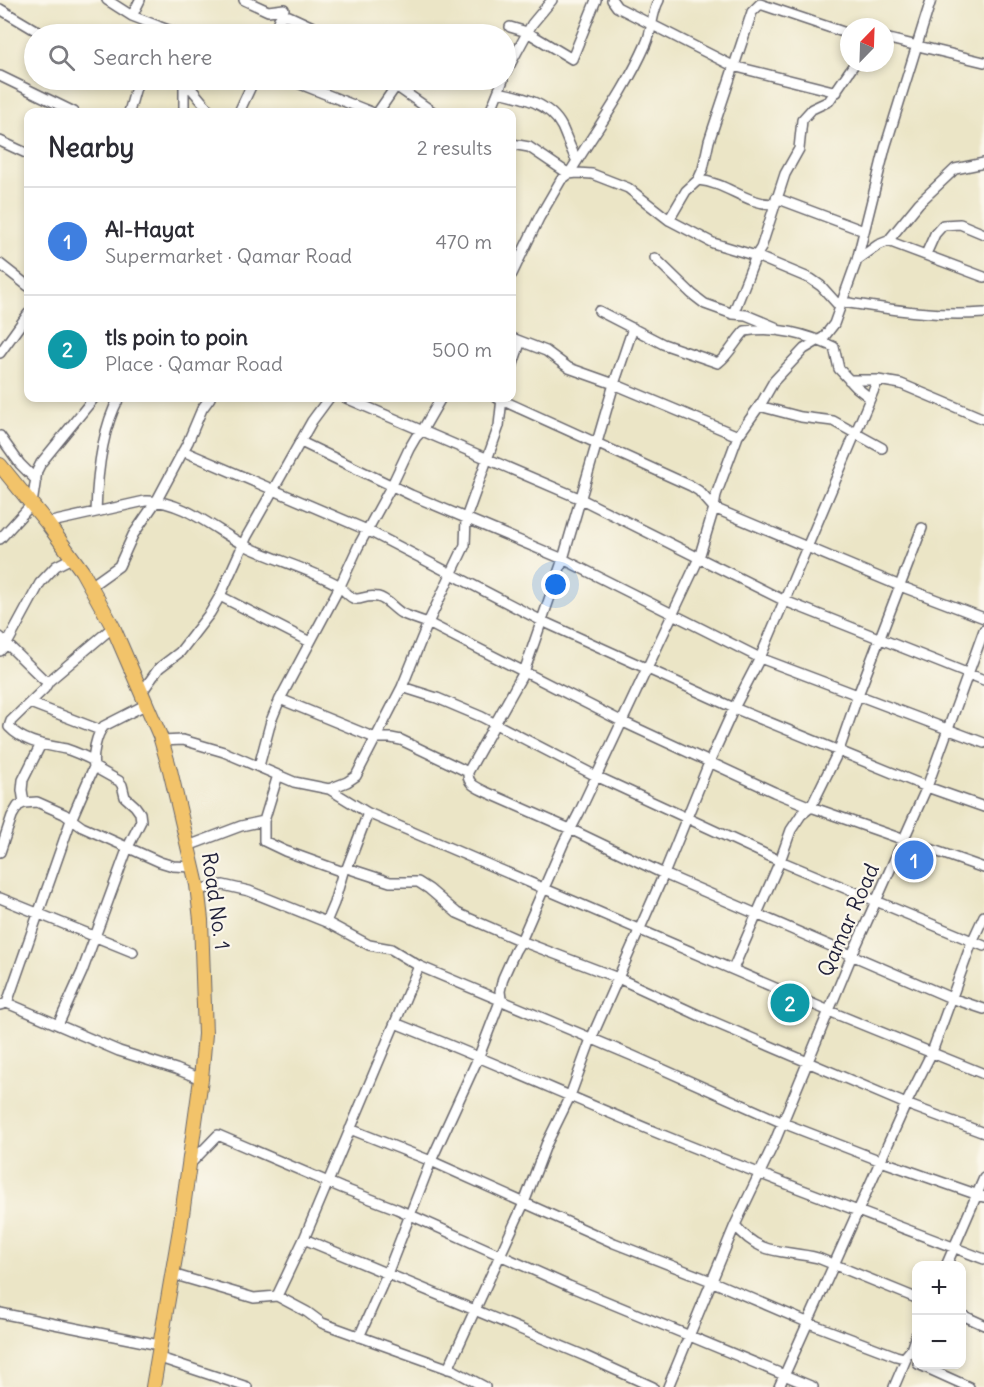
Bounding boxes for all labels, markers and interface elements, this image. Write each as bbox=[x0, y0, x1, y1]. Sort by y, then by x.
north arrow bbox=[840, 18, 894, 72]
search box bbox=[24, 24, 516, 90]
icon: search bbox=[45, 41, 78, 74]
text: Search here bbox=[93, 43, 212, 71]
text: Nearby bbox=[48, 131, 134, 164]
text: 2 results bbox=[417, 135, 492, 160]
text: Al-Hayat bbox=[105, 215, 194, 243]
text: 1 bbox=[64, 229, 71, 254]
text: 470 m bbox=[435, 229, 492, 254]
text: Supermarket · Qamar Road bbox=[105, 243, 352, 268]
text: tls poin to poin bbox=[105, 323, 248, 351]
text: 2 bbox=[62, 337, 73, 362]
text: 500 m bbox=[432, 337, 492, 362]
text: Place · Qamar Road bbox=[105, 351, 283, 376]
your location bbox=[541, 570, 570, 599]
pin: 1 bbox=[894, 838, 934, 882]
street label: Road No. 1 bbox=[196, 851, 236, 951]
street label: Qamar Road bbox=[811, 859, 885, 981]
pin: 2 bbox=[770, 980, 810, 1026]
map controls bbox=[912, 1261, 966, 1369]
button: + bbox=[912, 1261, 966, 1315]
button: − bbox=[912, 1315, 966, 1369]

